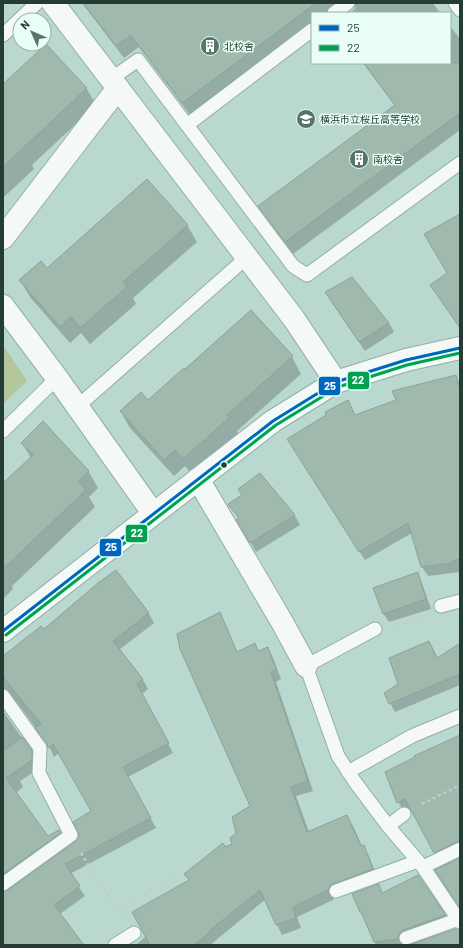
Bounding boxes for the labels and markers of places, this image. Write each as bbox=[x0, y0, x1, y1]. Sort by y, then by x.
building icon: 北校舎 bbox=[199, 35, 221, 57]
place label: 北校舎 bbox=[224, 40, 254, 52]
school or university icon: 横浜市立桜丘高等学校 bbox=[295, 108, 317, 130]
place label: 横浜市立桜丘高等学校 bbox=[320, 113, 420, 125]
building icon: 南校舎 bbox=[348, 148, 370, 170]
place label: 南校舎 bbox=[373, 153, 403, 165]
unlabelled marker bbox=[219, 460, 229, 470]

